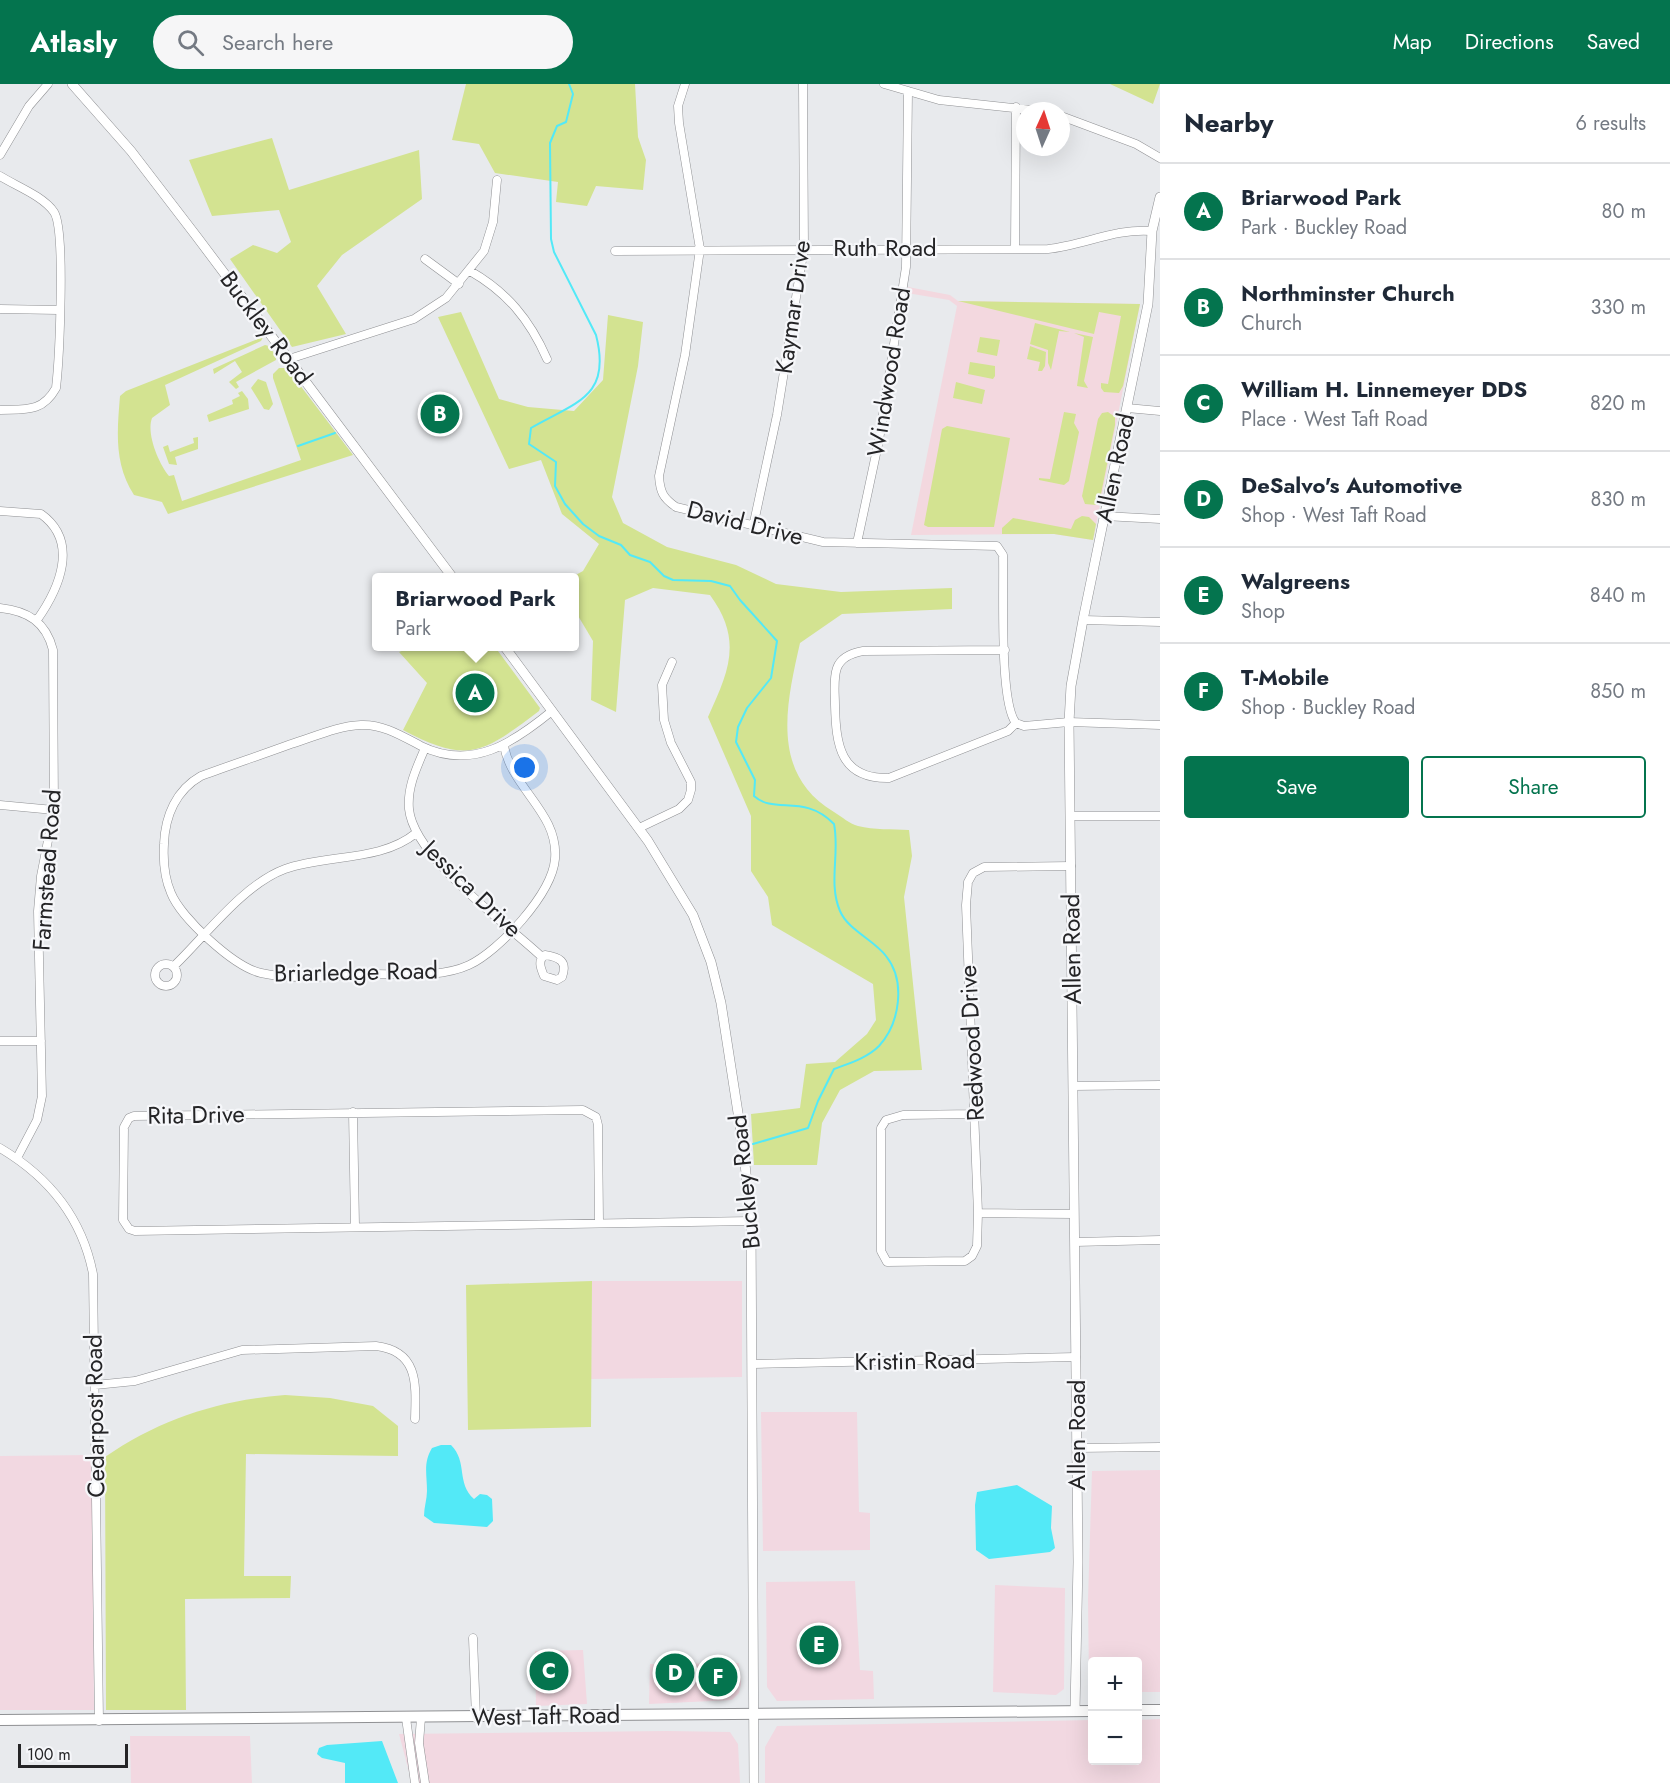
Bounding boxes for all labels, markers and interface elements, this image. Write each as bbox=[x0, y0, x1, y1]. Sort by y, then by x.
search box bbox=[153, 15, 573, 69]
text: Atlasly bbox=[30, 22, 117, 63]
icon: search bbox=[174, 26, 207, 59]
text: Search here bbox=[222, 26, 333, 58]
text: Map bbox=[1393, 27, 1432, 57]
text: Directions bbox=[1465, 27, 1554, 57]
text: Saved bbox=[1587, 27, 1640, 57]
north arrow bbox=[1016, 102, 1070, 156]
text: Nearby bbox=[1184, 104, 1273, 142]
text: 6 results bbox=[1576, 109, 1646, 138]
text: Briarwood Park bbox=[1241, 181, 1401, 213]
text: A bbox=[1196, 197, 1211, 226]
text: 80 m bbox=[1601, 197, 1646, 226]
text: Park · Buckley Road bbox=[1241, 213, 1407, 242]
street label: Ruth Road bbox=[833, 230, 937, 265]
street label: Kaymar Drive bbox=[766, 238, 819, 376]
street label: Buckley Road bbox=[212, 263, 321, 392]
text: Northminster Church bbox=[1241, 277, 1455, 309]
street label: Windwood Road bbox=[858, 285, 919, 459]
text: B bbox=[1197, 293, 1210, 322]
text: 330 m bbox=[1591, 293, 1646, 322]
text: Church bbox=[1241, 309, 1302, 338]
text: William H. Linnemeyer DDS bbox=[1241, 373, 1527, 405]
text: C bbox=[1196, 389, 1211, 418]
text: 820 m bbox=[1590, 389, 1646, 418]
pin: B bbox=[420, 392, 460, 436]
text: Place · West Taft Road bbox=[1241, 405, 1428, 434]
street label: Allen Road bbox=[1086, 410, 1143, 526]
text: DeSalvo's Automotive bbox=[1241, 469, 1462, 501]
text: D bbox=[1196, 485, 1211, 514]
text: 830 m bbox=[1591, 485, 1646, 514]
street label: David Drive bbox=[683, 491, 807, 554]
text: Shop · West Taft Road bbox=[1241, 501, 1427, 530]
text: Walgreens bbox=[1241, 565, 1350, 597]
popup bbox=[372, 573, 579, 651]
text: E bbox=[1197, 581, 1210, 610]
text: 840 m bbox=[1590, 581, 1646, 610]
text: Briarwood Park bbox=[395, 582, 556, 614]
text: Shop bbox=[1241, 597, 1285, 626]
text: Park bbox=[395, 614, 431, 643]
text: T-Mobile bbox=[1241, 661, 1329, 693]
pin: A bbox=[456, 670, 494, 716]
text: F bbox=[1198, 677, 1209, 706]
text: 850 m bbox=[1590, 677, 1646, 706]
text: Shop · Buckley Road bbox=[1241, 693, 1415, 722]
your location bbox=[510, 753, 539, 782]
button: Save bbox=[1184, 756, 1409, 818]
button: Share bbox=[1421, 756, 1646, 818]
street label: Farmstead Road bbox=[23, 788, 70, 952]
street label: Jessica Drive bbox=[412, 830, 530, 945]
street label: Allen Road bbox=[1053, 893, 1090, 1005]
street label: Briarledge Road bbox=[274, 953, 438, 990]
street label: Redwood Drive bbox=[950, 964, 993, 1122]
street label: Rita Drive bbox=[147, 1096, 245, 1133]
street label: Buckley Road bbox=[720, 1113, 769, 1251]
street label: Cedarpost Road bbox=[76, 1334, 113, 1498]
street label: Kristin Road bbox=[854, 1342, 976, 1379]
street label: Allen Road bbox=[1059, 1380, 1094, 1490]
pin: E bbox=[800, 1622, 838, 1668]
pin: C bbox=[530, 1648, 568, 1694]
pin: D bbox=[656, 1650, 694, 1696]
pin: F bbox=[698, 1654, 738, 1700]
map controls bbox=[1088, 1657, 1142, 1765]
button: + bbox=[1088, 1657, 1142, 1711]
street label: West Taft Road bbox=[471, 1697, 621, 1734]
button: − bbox=[1088, 1711, 1142, 1765]
scale bar bbox=[18, 1741, 128, 1768]
text: 100 m bbox=[27, 1743, 71, 1766]

